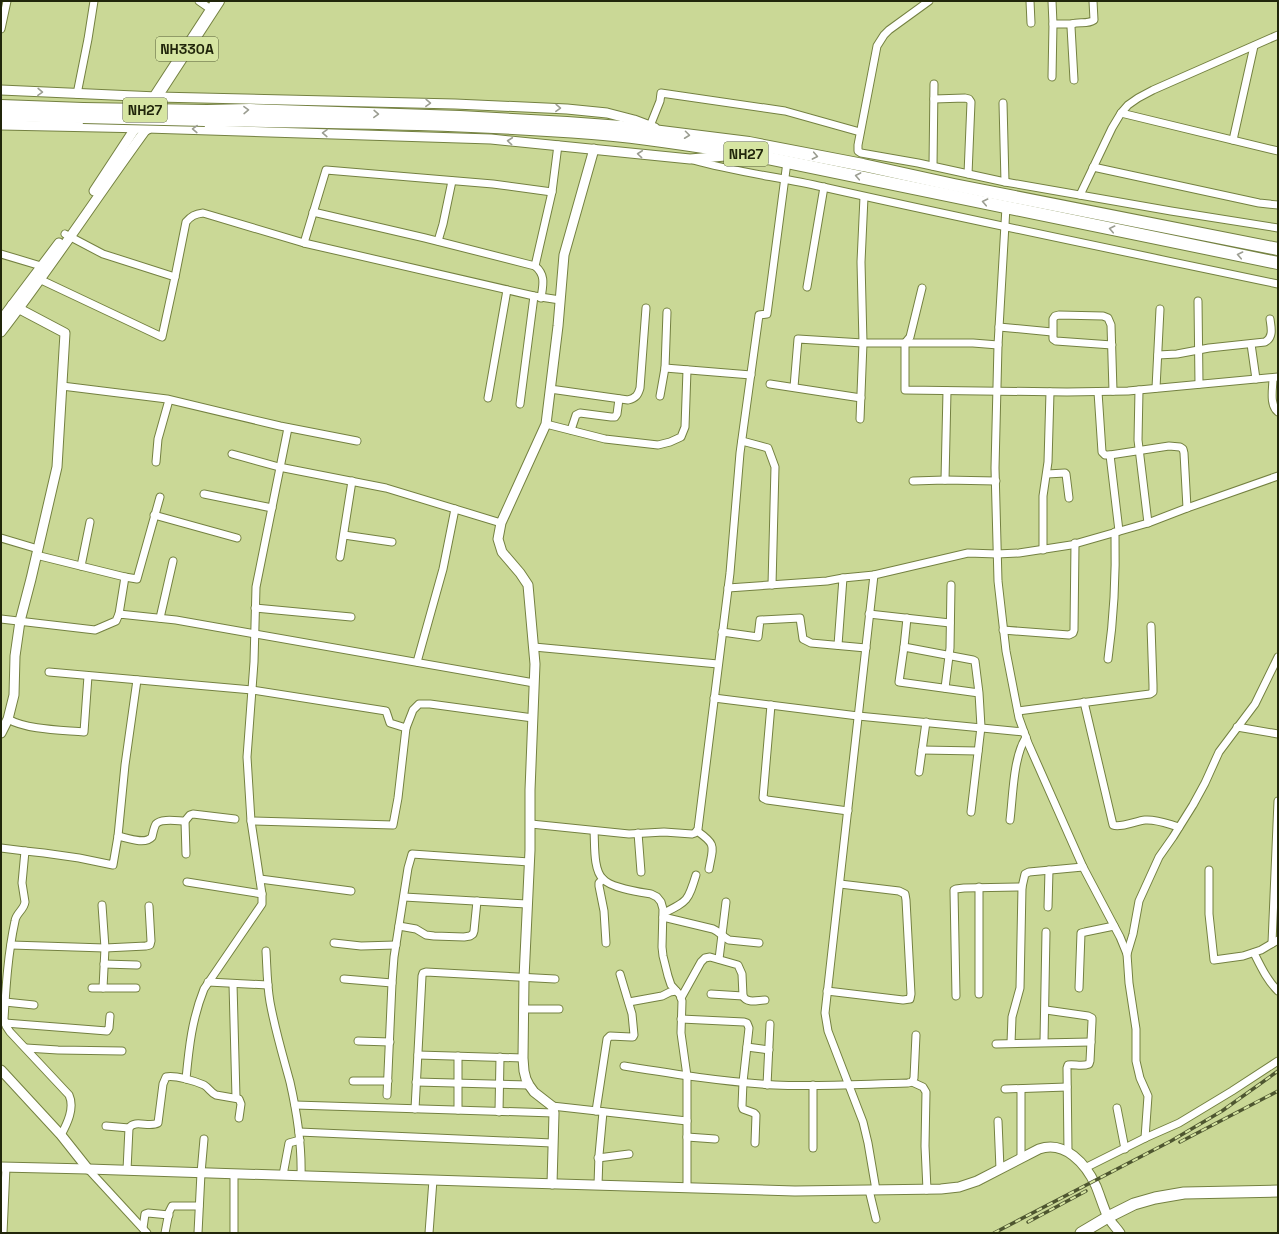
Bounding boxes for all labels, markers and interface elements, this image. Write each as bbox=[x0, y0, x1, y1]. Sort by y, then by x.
road number: NH330A bbox=[156, 37, 218, 61]
one-way arrow bbox=[37, 88, 43, 96]
road number: NH27 bbox=[123, 98, 167, 122]
one-way arrow bbox=[425, 99, 431, 107]
one-way arrow bbox=[555, 104, 561, 112]
one-way arrow bbox=[243, 106, 249, 114]
one-way arrow bbox=[373, 110, 379, 118]
one-way arrow bbox=[192, 125, 198, 133]
one-way arrow bbox=[322, 128, 328, 137]
one-way arrow bbox=[684, 130, 690, 139]
one-way arrow bbox=[507, 136, 513, 145]
road number: NH27 bbox=[724, 142, 768, 166]
one-way arrow bbox=[637, 150, 643, 159]
one-way arrow bbox=[812, 151, 818, 160]
one-way arrow bbox=[855, 173, 861, 181]
one-way arrow bbox=[982, 199, 988, 207]
one-way arrow bbox=[1109, 225, 1116, 233]
one-way arrow bbox=[1237, 251, 1243, 259]

